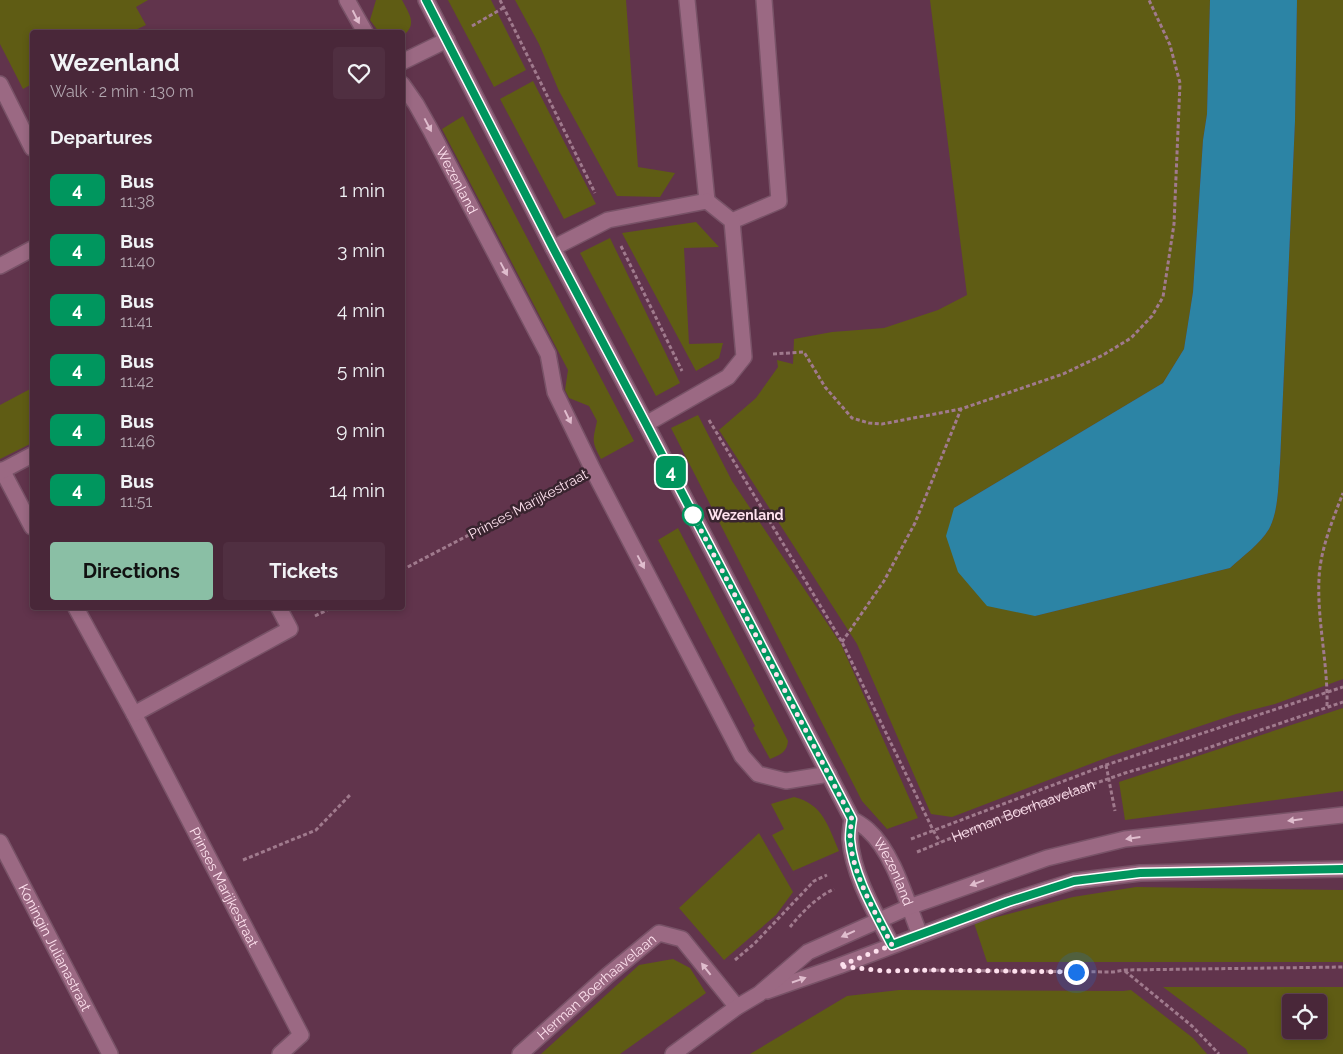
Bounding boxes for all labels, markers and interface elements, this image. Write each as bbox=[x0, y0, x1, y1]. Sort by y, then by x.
one-way arrow bbox=[352, 9, 360, 24]
button: heart bbox=[333, 47, 385, 99]
text: Wezenland bbox=[50, 48, 180, 77]
text: Walk · 2 min · 130 m bbox=[50, 82, 194, 101]
one-way arrow bbox=[424, 118, 432, 133]
text: Departures bbox=[50, 126, 152, 148]
street label: Wezenland bbox=[433, 144, 481, 216]
text: Bus bbox=[120, 170, 154, 192]
text: 4 bbox=[72, 179, 83, 200]
text: 1 min bbox=[339, 179, 385, 201]
text: 11:38 bbox=[120, 192, 155, 211]
text: Bus bbox=[120, 230, 154, 252]
text: 4 bbox=[72, 239, 83, 260]
text: 3 min bbox=[337, 239, 385, 261]
text: 11:40 bbox=[120, 252, 155, 271]
one-way arrow bbox=[500, 262, 508, 276]
text: Bus bbox=[120, 290, 154, 312]
text: 4 bbox=[72, 299, 83, 320]
text: 4 min bbox=[337, 299, 385, 321]
text: 11:41 bbox=[120, 312, 152, 331]
text: Bus bbox=[120, 350, 154, 372]
text: 4 bbox=[72, 359, 83, 380]
text: 5 min bbox=[337, 359, 385, 381]
text: 11:42 bbox=[120, 372, 154, 391]
text: Bus bbox=[120, 410, 154, 432]
one-way arrow bbox=[564, 410, 572, 424]
text: 4 bbox=[72, 419, 83, 440]
text: 9 min bbox=[336, 419, 385, 441]
text: 11:46 bbox=[120, 432, 155, 451]
line badge: 4 bbox=[655, 456, 687, 488]
text: 4 bbox=[666, 461, 676, 482]
street label: Prinses Marijkestraat bbox=[466, 466, 591, 542]
text: Bus bbox=[120, 470, 154, 492]
text: 4 bbox=[72, 479, 83, 500]
text: 14 min bbox=[329, 479, 385, 501]
text: 11:51 bbox=[120, 492, 152, 511]
marker: Wezenland bbox=[682, 504, 704, 526]
place label: Wezenland bbox=[708, 507, 784, 523]
button: Directions bbox=[50, 542, 213, 600]
button: Tickets bbox=[223, 542, 385, 600]
one-way arrow bbox=[637, 555, 645, 570]
street label: Herman Boerhaavelaan bbox=[949, 776, 1097, 845]
one-way arrow bbox=[1286, 816, 1302, 824]
street label: Prinses Marijkestraat bbox=[186, 825, 262, 950]
street label: Wezenland bbox=[870, 834, 916, 908]
one-way arrow bbox=[1125, 835, 1141, 843]
one-way arrow bbox=[969, 879, 984, 887]
street label: Koningin Julianastraat bbox=[15, 881, 95, 1014]
one-way arrow bbox=[841, 930, 855, 938]
street label: Herman Boerhaavelaan bbox=[534, 931, 659, 1043]
your location bbox=[1064, 960, 1089, 985]
one-way arrow bbox=[701, 963, 712, 976]
one-way arrow bbox=[791, 976, 806, 983]
map controls bbox=[1282, 994, 1327, 1039]
button: locate bbox=[1282, 994, 1327, 1039]

